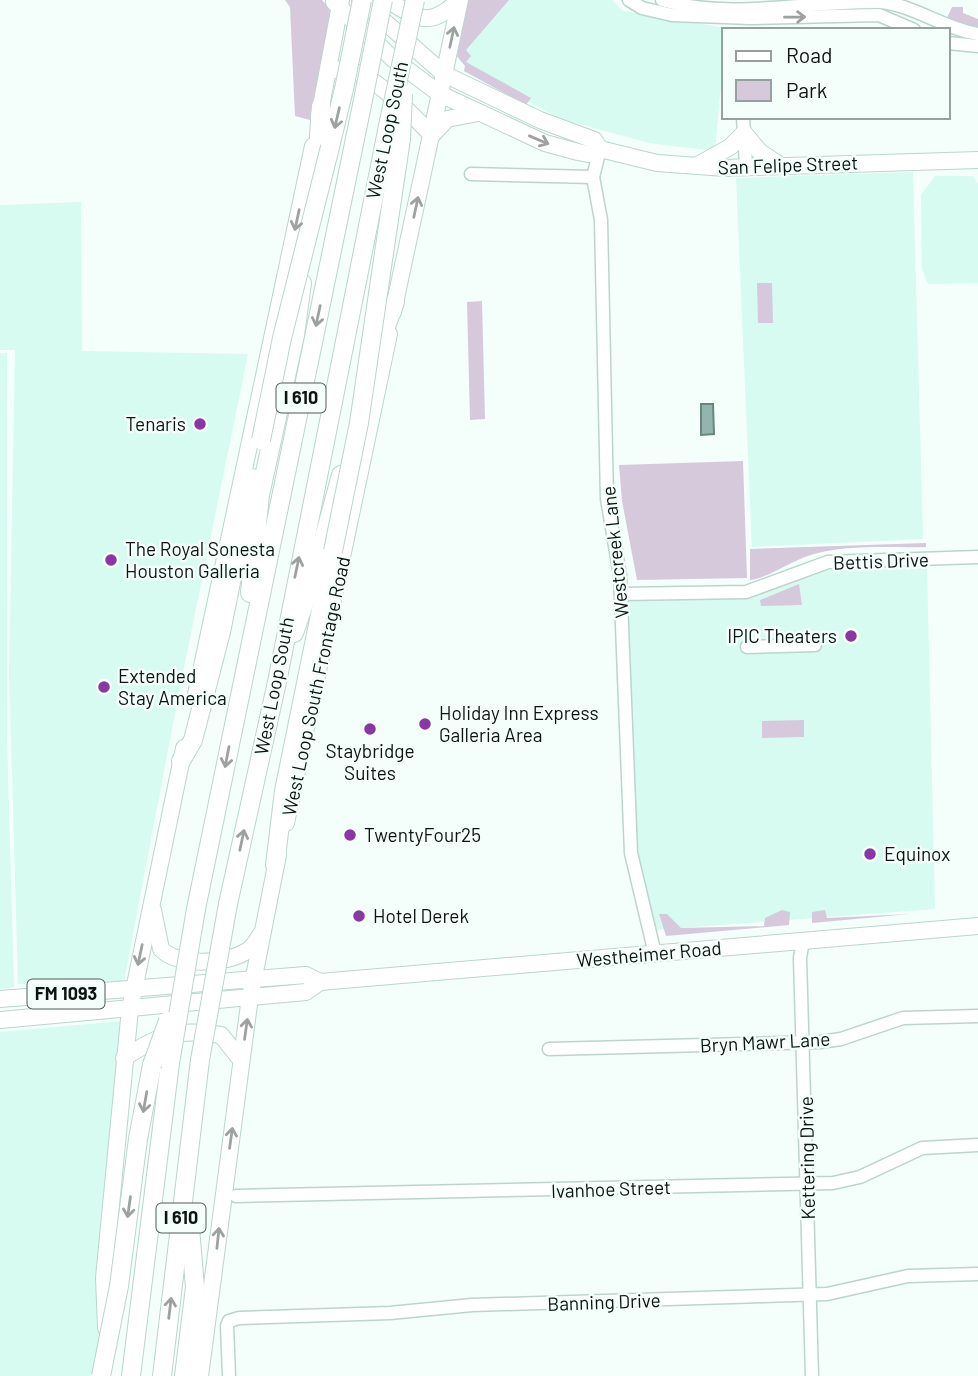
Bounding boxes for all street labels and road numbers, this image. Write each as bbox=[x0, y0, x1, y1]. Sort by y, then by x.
street label: West Loop South bbox=[361, 59, 412, 201]
street label: San Felipe Street bbox=[717, 151, 859, 178]
road number: I 610 bbox=[276, 384, 326, 412]
street label: Westcreek Lane bbox=[596, 485, 633, 619]
street label: Bettis Drive bbox=[833, 547, 929, 574]
street label: West Loop South Frontage Road bbox=[277, 554, 354, 818]
street label: West Loop South bbox=[249, 615, 298, 757]
street label: Westheimer Road bbox=[576, 936, 722, 971]
road number: FM 1093 bbox=[28, 979, 104, 1009]
street label: Bryn Mawr Lane bbox=[699, 1027, 831, 1056]
street label: Kettering Drive bbox=[794, 1096, 819, 1220]
street label: Ivanhoe Street bbox=[551, 1175, 671, 1202]
road number: I 610 bbox=[156, 1204, 206, 1232]
street label: Banning Drive bbox=[547, 1288, 661, 1315]

